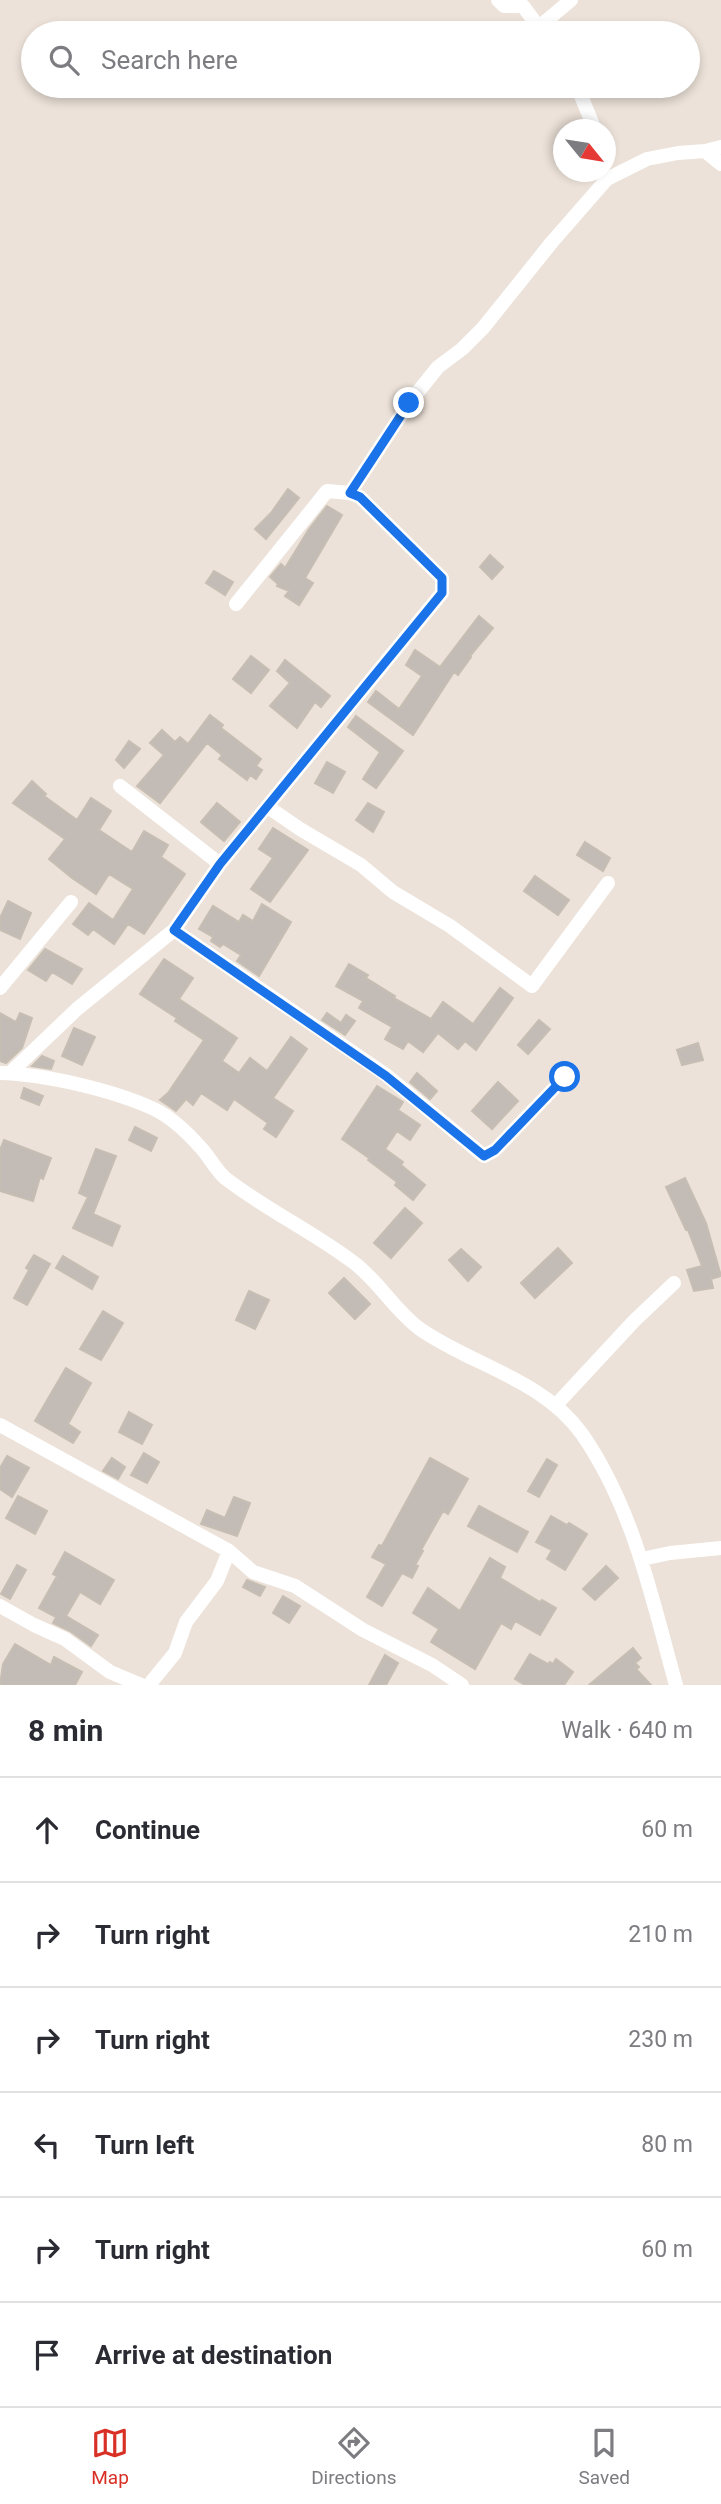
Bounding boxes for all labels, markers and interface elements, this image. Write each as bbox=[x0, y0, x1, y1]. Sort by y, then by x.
search box bbox=[21, 21, 700, 98]
icon: search bbox=[45, 41, 83, 79]
text: Search here bbox=[101, 45, 238, 75]
north arrow bbox=[553, 119, 616, 182]
route end bbox=[393, 387, 424, 418]
route start bbox=[549, 1061, 580, 1092]
text: 8 min bbox=[28, 1713, 103, 1748]
text: Walk · 640 m bbox=[561, 1717, 693, 1744]
icon: ahead bbox=[28, 1811, 66, 1849]
text: Continue bbox=[95, 1815, 200, 1845]
text: 60 m bbox=[641, 1816, 693, 1843]
icon: right bbox=[28, 1916, 66, 1954]
text: Turn right bbox=[95, 1920, 210, 1950]
text: 210 m bbox=[628, 1921, 693, 1948]
icon: right bbox=[28, 2021, 66, 2059]
text: Turn right bbox=[95, 2025, 210, 2055]
text: 230 m bbox=[628, 2026, 693, 2053]
icon: left bbox=[28, 2126, 66, 2164]
text: Turn left bbox=[95, 2130, 194, 2160]
text: 80 m bbox=[641, 2131, 693, 2158]
icon: right bbox=[28, 2231, 66, 2269]
text: Turn right bbox=[95, 2235, 210, 2265]
text: 60 m bbox=[641, 2236, 693, 2263]
icon: arrive bbox=[28, 2336, 66, 2374]
text: Arrive at destination bbox=[95, 2340, 332, 2370]
tab: Map bbox=[91, 2424, 129, 2489]
tab: Directions bbox=[311, 2424, 396, 2489]
tab: Saved bbox=[579, 2424, 630, 2489]

